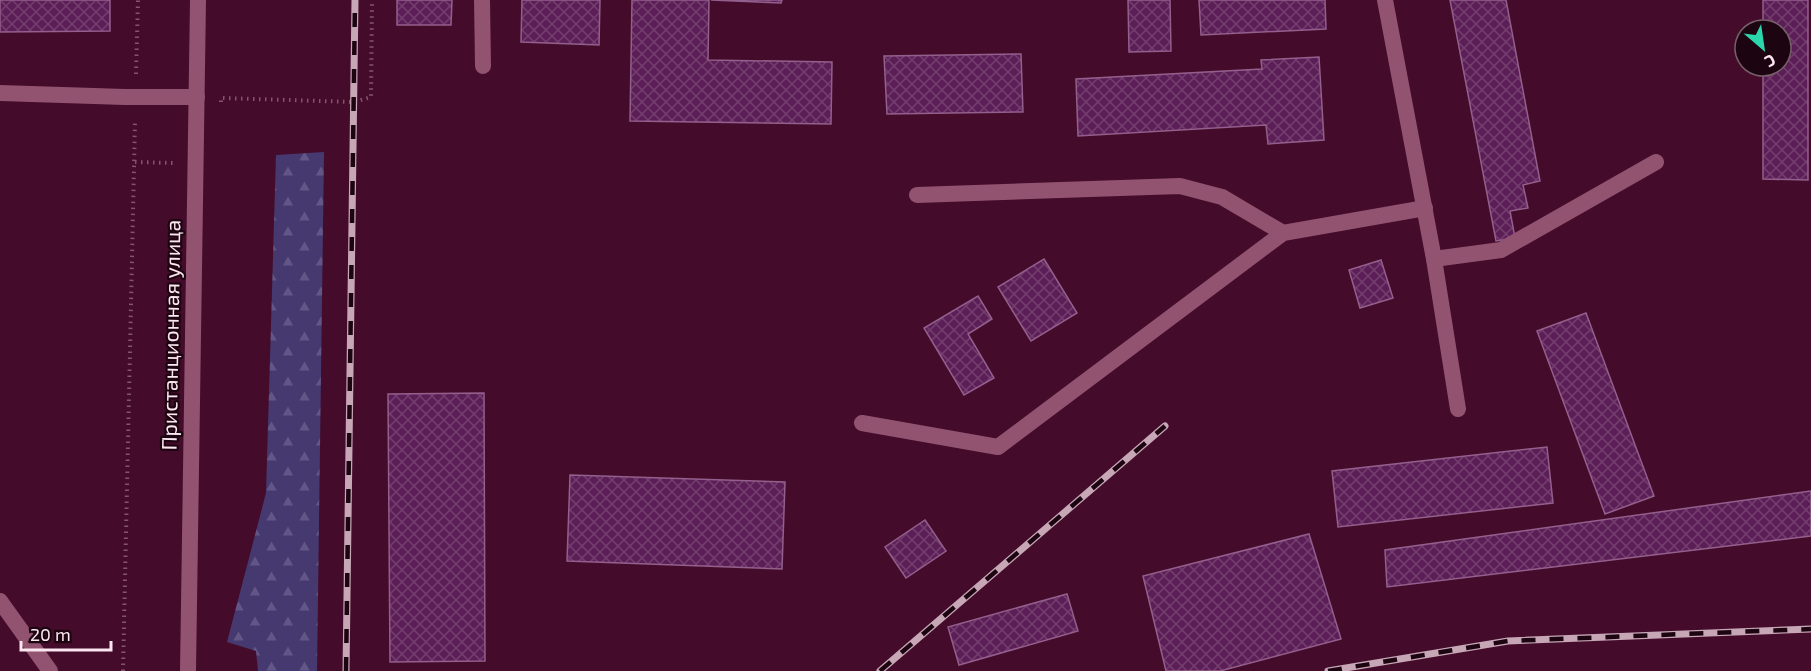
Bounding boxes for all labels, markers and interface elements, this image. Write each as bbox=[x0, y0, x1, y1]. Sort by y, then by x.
north arrow bbox=[1733, 18, 1793, 78]
text: С bbox=[1762, 51, 1779, 72]
street label: Пристанционная улица bbox=[155, 219, 186, 451]
scale bar bbox=[21, 614, 111, 652]
text: 20 m bbox=[30, 623, 71, 645]

